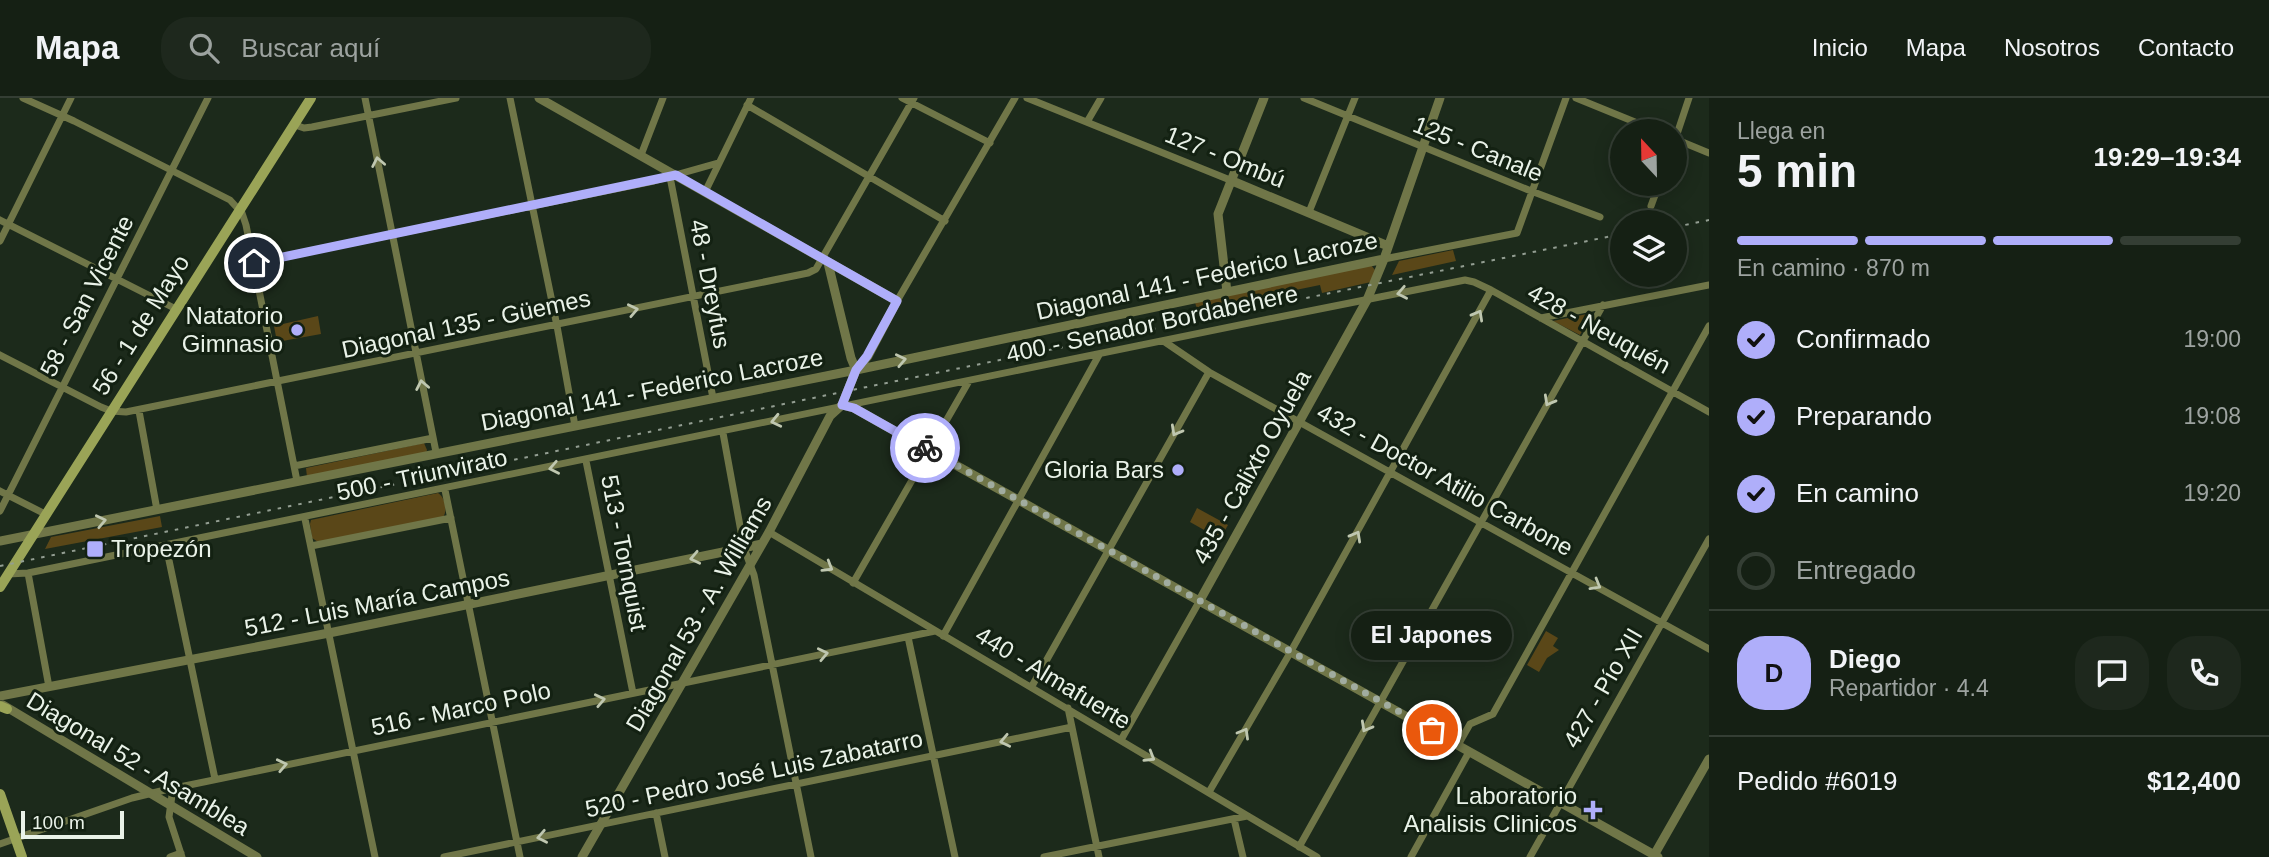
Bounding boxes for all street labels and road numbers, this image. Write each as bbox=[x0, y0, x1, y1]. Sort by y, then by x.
street label: 125 - Canale bbox=[1409, 110, 1547, 187]
street label: 127 - Ombú bbox=[1161, 120, 1289, 193]
street label: 58 - San Vicente bbox=[34, 211, 139, 381]
street label: 48 - Dreyfus bbox=[685, 217, 736, 351]
street label: Diagonal 141 - Federico Lacroze bbox=[1034, 226, 1380, 325]
street label: 56 - 1 de Mayo bbox=[87, 250, 194, 400]
street label: 428 - Neuquén bbox=[1523, 278, 1675, 379]
street label: 400 - Senador Bordabehere bbox=[1004, 279, 1300, 368]
street label: Diagonal 135 - Güemes bbox=[339, 284, 593, 363]
street label: Diagonal 141 - Federico Lacroze bbox=[478, 343, 825, 436]
street label: 435 - Calixto Oyuela bbox=[1187, 365, 1316, 568]
street label: 432 - Doctor Atilio Carbone bbox=[1313, 398, 1578, 561]
street label: 500 - Triunvirato bbox=[334, 443, 510, 506]
street label: 513 - Tornquist bbox=[596, 473, 653, 634]
street label: Diagonal 53 - A. Williams bbox=[620, 491, 777, 736]
street label: 512 - Luis María Campos bbox=[242, 564, 512, 641]
street label: 440 - Almafuerte bbox=[971, 621, 1136, 734]
street label: 427 - Pío XII bbox=[1558, 623, 1648, 752]
street label: 516 - Marco Polo bbox=[369, 676, 553, 741]
street label: Diagonal 52 - Asamblea bbox=[22, 686, 255, 841]
street label: 520 - Pedro José Luis Zabatarro bbox=[583, 725, 925, 822]

